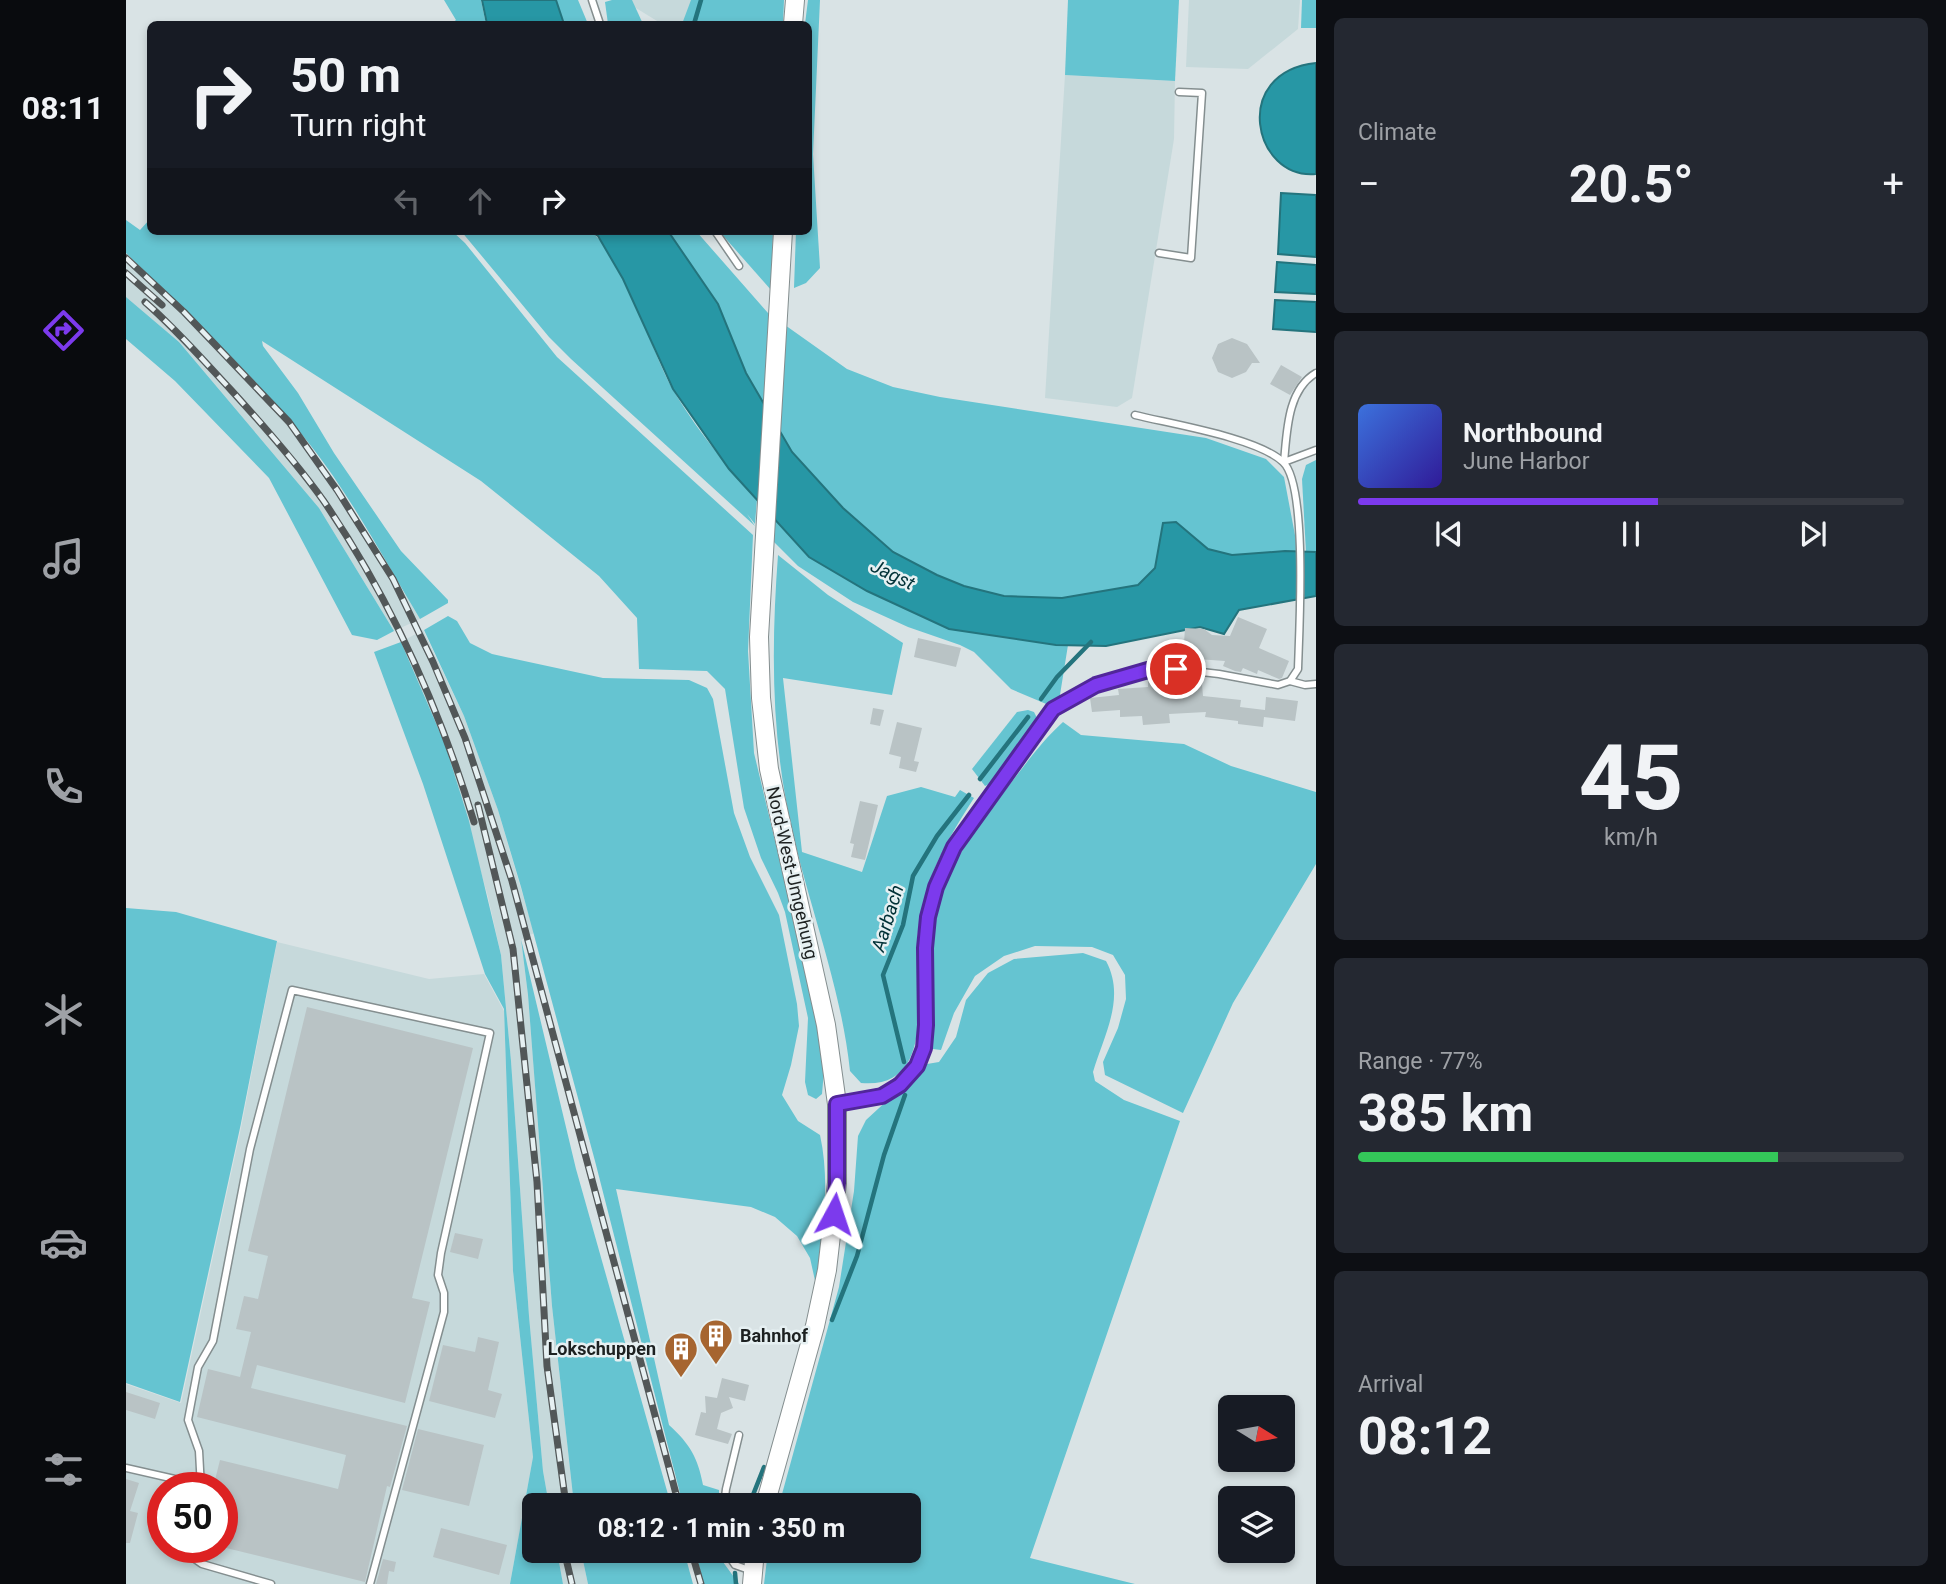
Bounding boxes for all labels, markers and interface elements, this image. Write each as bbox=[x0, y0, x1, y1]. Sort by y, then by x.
text: 50 m bbox=[290, 47, 401, 104]
icon: right bbox=[175, 49, 266, 140]
text: 08:11 bbox=[22, 89, 104, 127]
text: Turn right bbox=[290, 106, 426, 144]
text: Climate bbox=[1358, 119, 1437, 146]
text: 20.5° bbox=[1569, 154, 1694, 215]
text: − bbox=[1358, 162, 1380, 206]
text: + bbox=[1882, 162, 1904, 206]
icon: left bbox=[388, 182, 426, 220]
icon: ahead bbox=[461, 182, 499, 220]
icon: right bbox=[534, 182, 572, 220]
icon: directions bbox=[39, 306, 88, 355]
text: Northbound bbox=[1463, 418, 1603, 448]
text: June Harbor bbox=[1463, 448, 1590, 475]
icon: previous bbox=[1430, 515, 1468, 553]
icon: pause bbox=[1612, 515, 1650, 553]
icon: next bbox=[1794, 515, 1832, 553]
icon: music bbox=[39, 534, 88, 583]
water label: Jagst bbox=[867, 554, 919, 595]
pin bbox=[1146, 639, 1206, 699]
icon: arrive bbox=[1157, 650, 1195, 688]
text: 45 bbox=[1579, 725, 1683, 831]
icon: phone bbox=[39, 762, 88, 811]
street label: Nord-West-Umgehung bbox=[762, 785, 823, 961]
text: km/h bbox=[1604, 824, 1658, 851]
water label: Aarbach bbox=[866, 882, 908, 955]
icon: climate bbox=[39, 990, 88, 1039]
text: Range · 77% bbox=[1358, 1048, 1483, 1075]
text: 385 km bbox=[1358, 1083, 1533, 1144]
position arrow bbox=[797, 1177, 871, 1251]
icon: car bbox=[39, 1218, 88, 1267]
building icon: Bahnhof bbox=[697, 1317, 735, 1366]
place label: Bahnhof bbox=[740, 1325, 809, 1346]
building icon: Lokschuppen bbox=[662, 1330, 700, 1379]
place label: Lokschuppen bbox=[548, 1338, 656, 1359]
text: Arrival bbox=[1358, 1371, 1423, 1398]
north arrow bbox=[1218, 1395, 1295, 1472]
map controls bbox=[1218, 1395, 1295, 1563]
text: 08:12 bbox=[1358, 1406, 1492, 1467]
icon: filters bbox=[39, 1445, 88, 1494]
speed limit sign: 50 bbox=[147, 1472, 238, 1563]
button: layers bbox=[1218, 1486, 1295, 1563]
text: 08:12 · 1 min · 350 m bbox=[598, 1513, 845, 1543]

